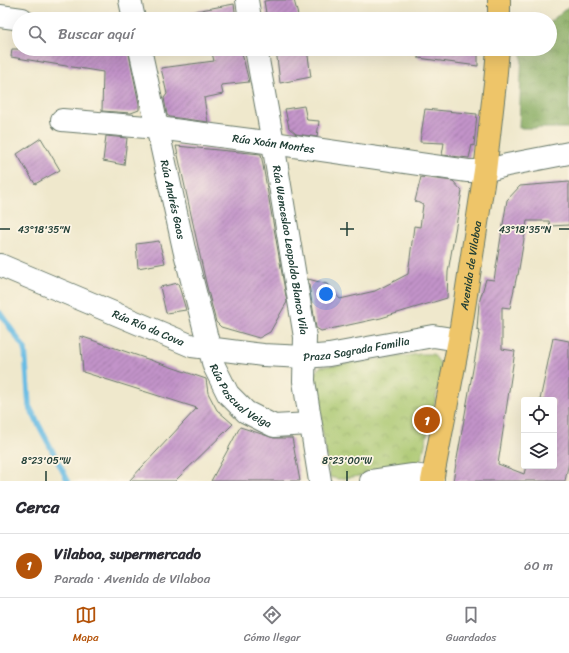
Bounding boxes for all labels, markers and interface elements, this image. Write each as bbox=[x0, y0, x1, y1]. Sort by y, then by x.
search box bbox=[12, 12, 557, 56]
text: Buscar aquí bbox=[58, 21, 135, 47]
icon: search bbox=[26, 23, 48, 45]
street label: Rúa Xoán Montes bbox=[231, 129, 317, 159]
street label: Rúa Andrés Gaos bbox=[155, 158, 191, 242]
street label: Rúa Wenceslao Leopoldo Blanco Vila bbox=[267, 164, 314, 337]
street label: Avenida de Vilaboa bbox=[455, 219, 487, 312]
text: 43°18'35"N bbox=[18, 221, 70, 239]
text: 43°18'35"N bbox=[499, 221, 551, 239]
your location bbox=[316, 284, 336, 304]
street label: Rúa Río da Cova bbox=[109, 304, 188, 352]
street label: Praza Sagrada Familia bbox=[303, 331, 412, 367]
street label: Rúa Pascual Veiga bbox=[204, 360, 275, 434]
map controls bbox=[521, 397, 557, 469]
button: locate bbox=[521, 397, 557, 433]
pin: 1 bbox=[414, 405, 440, 435]
button: layers bbox=[521, 433, 557, 469]
text: 8°23'05"W bbox=[21, 452, 71, 470]
text: 8°23'00"W bbox=[322, 452, 372, 470]
text: Cerca bbox=[16, 492, 59, 522]
text: Vilaboa, supermercado bbox=[54, 541, 201, 567]
text: 1 bbox=[26, 554, 32, 577]
text: 60 m bbox=[524, 554, 553, 577]
text: Parada · Avenida de Vilaboa bbox=[54, 567, 210, 590]
tab: Mapa bbox=[73, 604, 98, 647]
tab: Cómo llegar bbox=[244, 604, 301, 647]
tab: Guardados bbox=[446, 604, 496, 647]

